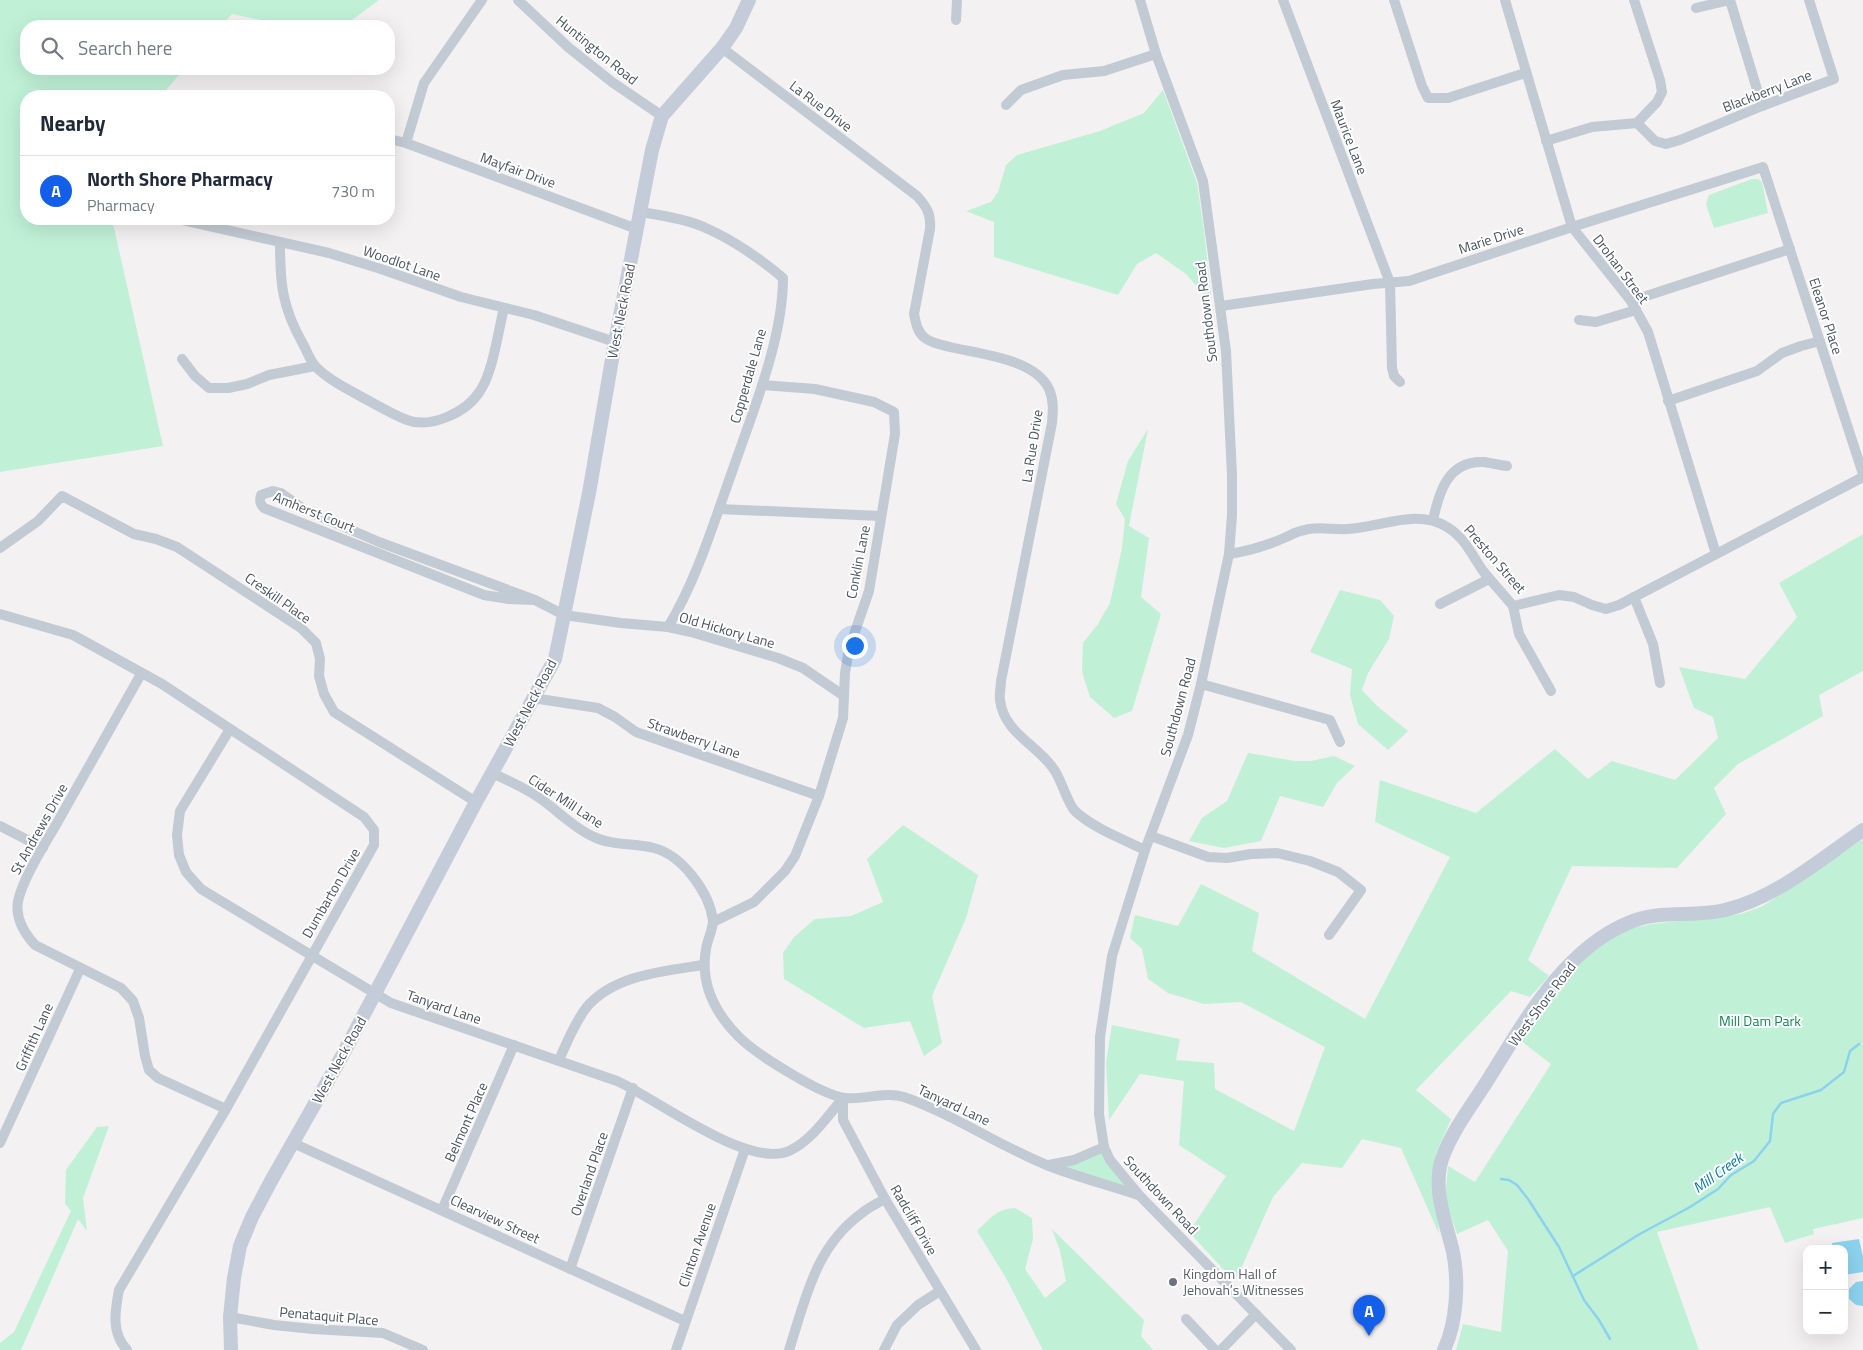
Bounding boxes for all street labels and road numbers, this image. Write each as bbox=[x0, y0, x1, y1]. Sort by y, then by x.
street label: Huntington Road bbox=[552, 10, 643, 89]
street label: Blackberry Lane bbox=[1719, 64, 1814, 117]
street label: La Rue Drive bbox=[786, 75, 857, 136]
street label: Maurice Lane bbox=[1326, 96, 1373, 177]
street label: Mayfair Drive bbox=[478, 146, 559, 193]
street label: Marie Drive bbox=[1456, 218, 1526, 259]
street label: Drohan Street bbox=[1588, 229, 1655, 308]
street label: Woodlot Lane bbox=[360, 239, 444, 286]
street label: Southdown Road bbox=[1189, 261, 1222, 364]
street label: West Neck Road bbox=[601, 262, 640, 360]
street label: Eleanor Place bbox=[1804, 275, 1849, 357]
street label: Copperdale Lane bbox=[724, 326, 771, 426]
street label: La Rue Drive bbox=[1015, 408, 1048, 484]
street label: Amherst Court bbox=[270, 486, 358, 537]
street label: Preston Street bbox=[1459, 519, 1531, 598]
street label: Conklin Lane bbox=[840, 523, 875, 600]
street label: Creskill Place bbox=[241, 567, 316, 628]
street label: Old Hickory Lane bbox=[677, 606, 777, 653]
street label: West Neck Road bbox=[498, 655, 561, 750]
street label: Southdown Road bbox=[1154, 655, 1201, 758]
street label: Strawberry Lane bbox=[645, 712, 744, 763]
street label: Cider Mill Lane bbox=[525, 768, 608, 833]
street label: St Andrews Drive bbox=[5, 779, 72, 878]
street label: Dumbarton Drive bbox=[296, 844, 365, 942]
street label: West Shore Road bbox=[1503, 957, 1580, 1050]
street label: Tanyard Lane bbox=[404, 984, 484, 1029]
street label: Griffith Lane bbox=[9, 999, 58, 1074]
street label: West Neck Road bbox=[306, 1013, 371, 1107]
street label: Belmont Place bbox=[439, 1079, 492, 1165]
street label: Tanyard Lane bbox=[915, 1079, 994, 1130]
street label: Overland Place bbox=[564, 1129, 613, 1219]
street label: Southdown Road bbox=[1119, 1151, 1204, 1239]
street label: Radcliff Drive bbox=[886, 1181, 943, 1259]
street label: Clearview Street bbox=[447, 1189, 543, 1248]
street label: Clinton Avenue bbox=[672, 1200, 721, 1290]
street label: Penataquit Place bbox=[279, 1301, 379, 1330]

